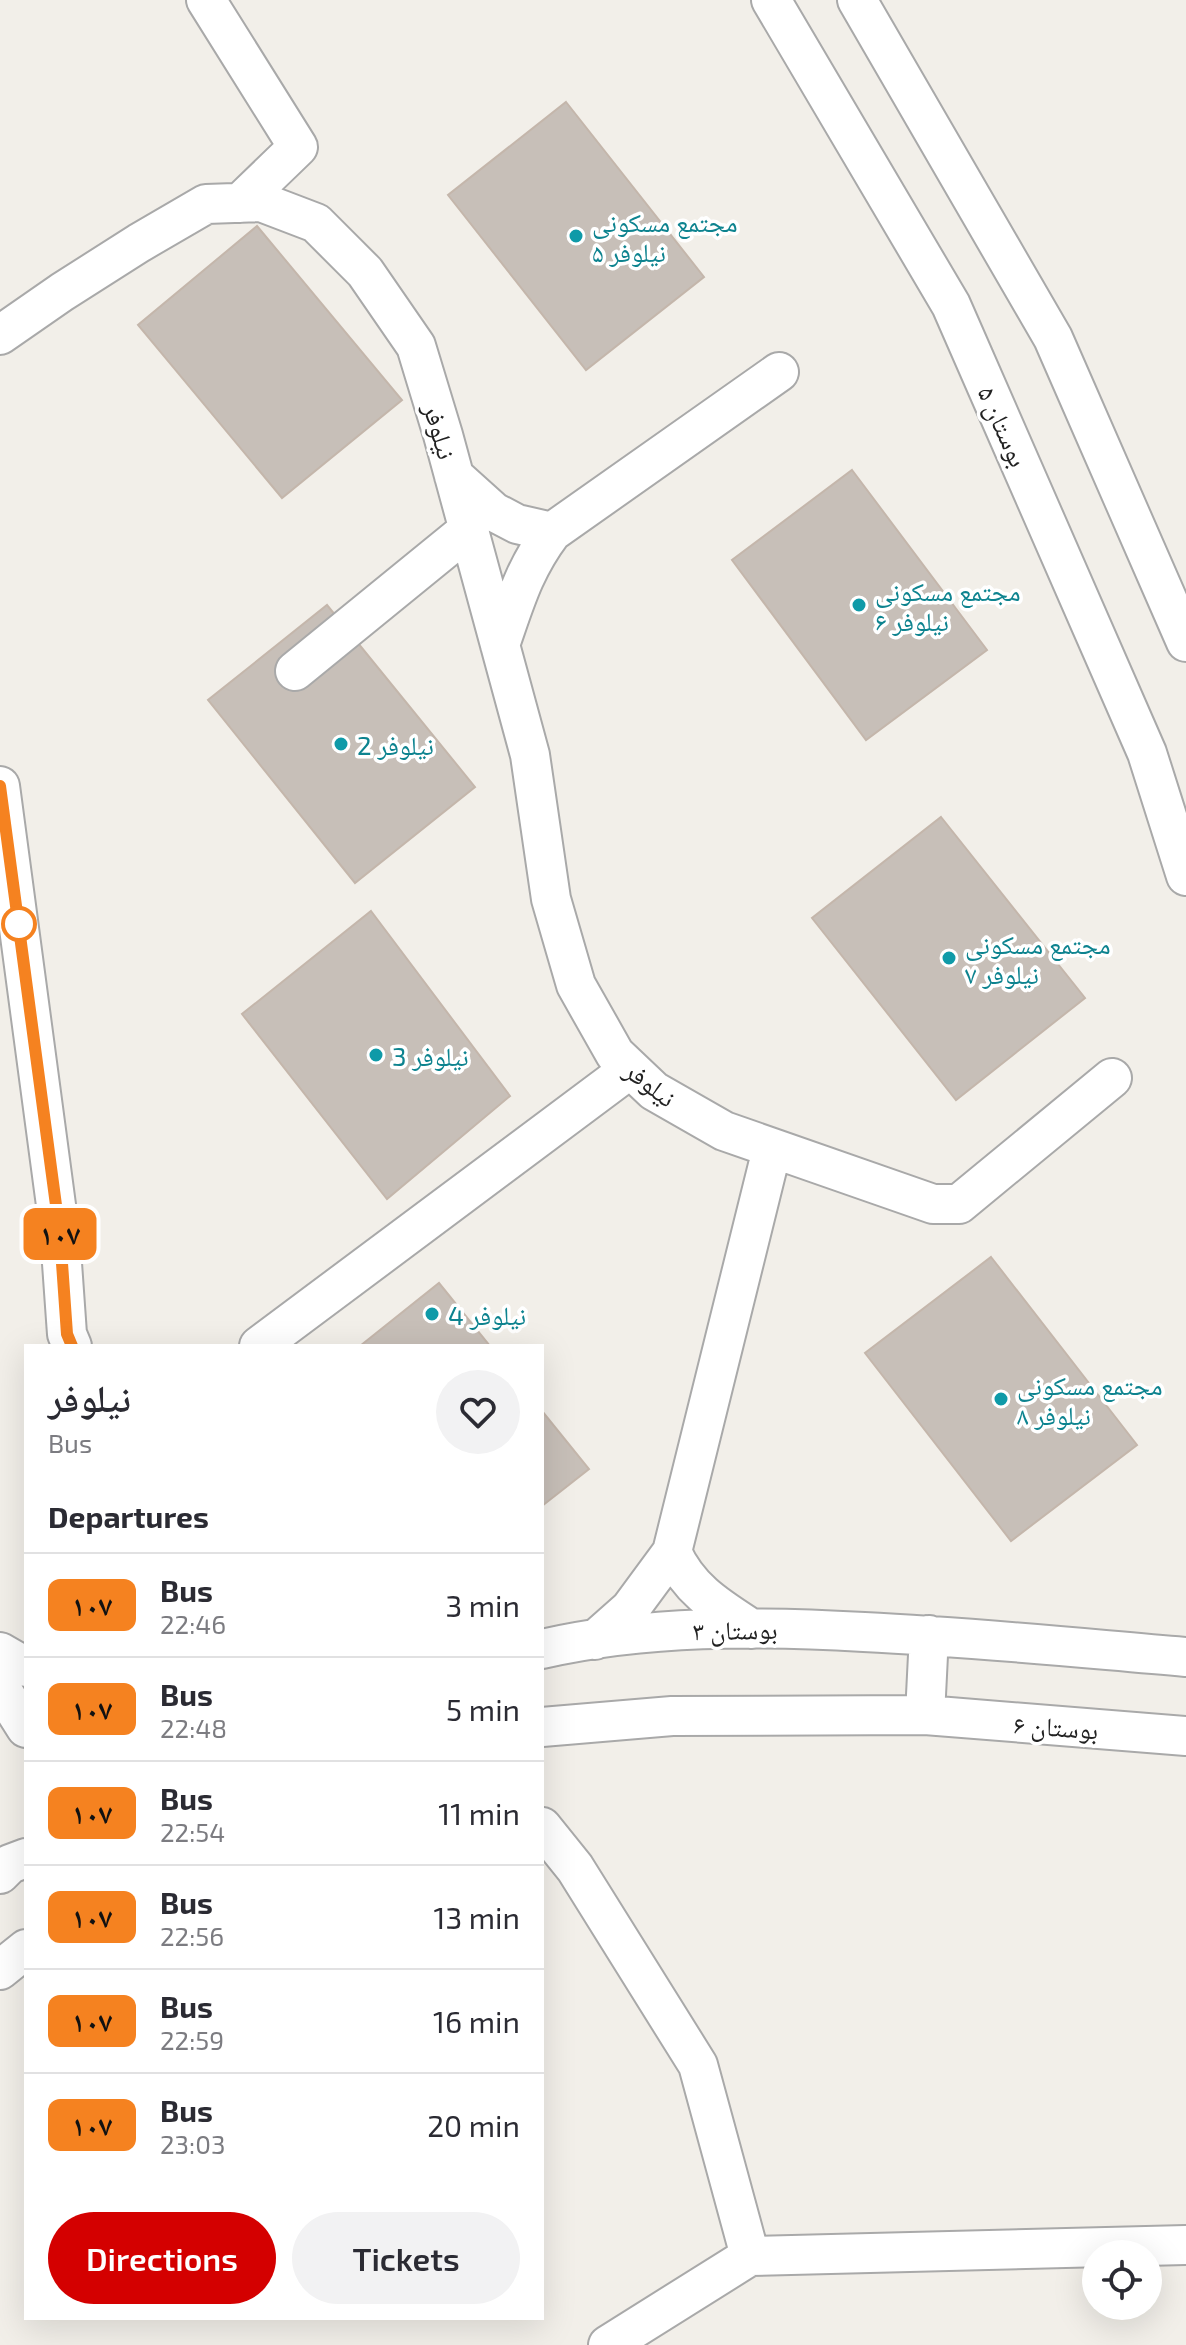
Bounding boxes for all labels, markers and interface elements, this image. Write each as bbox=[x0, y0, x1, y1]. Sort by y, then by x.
place label: مجتمع مسکونی نیلوفر ۵ bbox=[592, 206, 738, 268]
marker: مجتمع مسکونی نیلوفر ۵ bbox=[567, 227, 585, 245]
street label: بوستان ۵ bbox=[971, 381, 1035, 472]
street label: نیلوفر bbox=[417, 399, 464, 463]
place label: مجتمع مسکونی نیلوفر ۶ bbox=[875, 575, 1021, 637]
marker: مجتمع مسکونی نیلوفر ۶ bbox=[850, 596, 868, 614]
place label: نیلوفر 2 bbox=[357, 729, 434, 761]
marker: نیلوفر 2 bbox=[332, 735, 350, 753]
unlabelled marker bbox=[2, 907, 36, 941]
place label: مجتمع مسکونی نیلوفر ۷ bbox=[965, 928, 1111, 990]
marker: مجتمع مسکونی نیلوفر ۷ bbox=[940, 949, 958, 967]
place label: نیلوفر 3 bbox=[392, 1040, 469, 1072]
marker: نیلوفر 3 bbox=[367, 1046, 385, 1064]
street label: نیلوفر bbox=[618, 1053, 683, 1113]
line badge: ۱۰۷ bbox=[14, 1208, 106, 1260]
text: ۱۰۷ bbox=[40, 1217, 81, 1251]
place label: نیلوفر 4 bbox=[448, 1299, 526, 1331]
marker: نیلوفر 4 bbox=[423, 1305, 441, 1323]
place label: مجتمع مسکونی نیلوفر ۸ bbox=[1017, 1369, 1163, 1431]
button: heart bbox=[436, 1370, 520, 1454]
text: نیلوفر bbox=[48, 1374, 131, 1420]
marker: مجتمع مسکونی نیلوفر ۸ bbox=[992, 1390, 1010, 1408]
text: Bus bbox=[48, 1427, 92, 1458]
text: Departures bbox=[48, 1498, 209, 1534]
text: Bus bbox=[160, 1572, 213, 1608]
text: 3 min bbox=[445, 1587, 520, 1623]
text: ۱۰۷ bbox=[72, 1588, 113, 1622]
text: 22:46 bbox=[160, 1608, 226, 1639]
street label: بوستان ۳ bbox=[692, 1613, 778, 1647]
text: Bus bbox=[160, 1676, 213, 1712]
text: 5 min bbox=[446, 1691, 520, 1727]
text: ۱۰۷ bbox=[72, 1692, 113, 1726]
street label: بوستان ۶ bbox=[1012, 1708, 1100, 1746]
text: 22:48 bbox=[160, 1712, 227, 1743]
text: Bus bbox=[160, 1780, 213, 1816]
text: 11 min bbox=[438, 1795, 520, 1831]
text: ۱۰۷ bbox=[72, 1796, 113, 1830]
text: 22:54 bbox=[160, 1816, 225, 1847]
text: Bus bbox=[160, 1884, 213, 1920]
text: 13 min bbox=[434, 1899, 520, 1935]
text: ۱۰۷ bbox=[72, 1900, 113, 1934]
text: 22:56 bbox=[160, 1920, 224, 1951]
text: Bus bbox=[160, 1988, 213, 2024]
text: 16 min bbox=[433, 2003, 520, 2039]
text: ۱۰۷ bbox=[72, 2004, 113, 2038]
text: 22:59 bbox=[160, 2024, 224, 2055]
text: Bus bbox=[160, 2092, 213, 2128]
text: 20 min bbox=[427, 2107, 520, 2143]
text: ۱۰۷ bbox=[72, 2108, 113, 2142]
text: 23:03 bbox=[160, 2128, 225, 2159]
button: Directions bbox=[48, 2212, 276, 2304]
button: Tickets bbox=[292, 2212, 520, 2304]
map controls bbox=[1082, 2240, 1162, 2320]
button: locate bbox=[1082, 2240, 1162, 2320]

